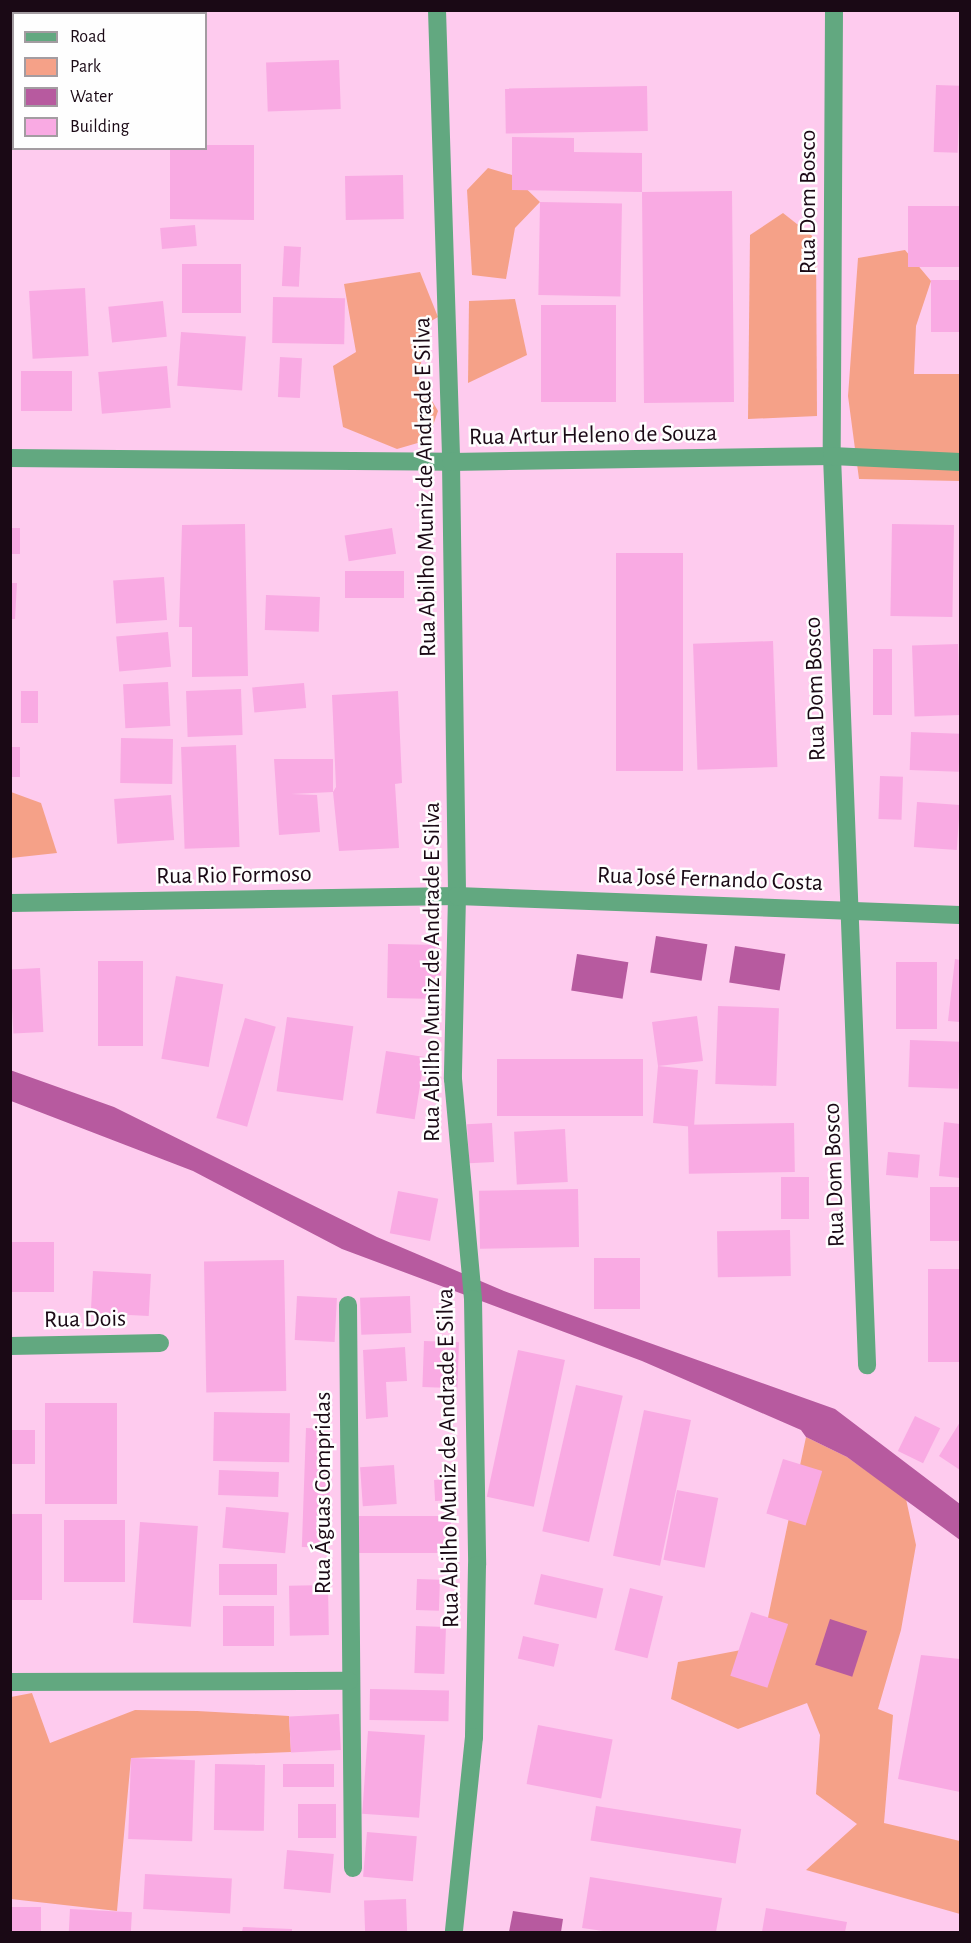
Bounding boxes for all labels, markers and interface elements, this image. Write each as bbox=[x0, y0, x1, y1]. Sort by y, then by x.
legend bbox=[12, 12, 207, 150]
text: Road bbox=[70, 28, 106, 46]
text: Park bbox=[70, 58, 101, 76]
text: Water bbox=[70, 88, 113, 106]
text: Building bbox=[70, 118, 129, 136]
street label: Rua Dom Bosco bbox=[795, 130, 823, 274]
street label: Rua Abilho Muniz de Andrade E Silva bbox=[409, 317, 443, 657]
street label: Rua Artur Heleno de Souza bbox=[469, 419, 717, 453]
street label: Rua Dom Bosco bbox=[799, 616, 833, 762]
street label: Rua Abilho Muniz de Andrade E Silva bbox=[419, 802, 447, 1142]
street label: Rua Rio Formoso bbox=[156, 860, 312, 892]
street label: Rua José Fernando Costa bbox=[596, 862, 824, 898]
street label: Rua Dom Bosco bbox=[818, 1102, 852, 1248]
street label: Rua Abilho Muniz de Andrade E Silva bbox=[432, 1288, 466, 1628]
street label: Rua Dois bbox=[44, 1305, 126, 1335]
street label: Rua Águas Compridas bbox=[310, 1392, 338, 1594]

